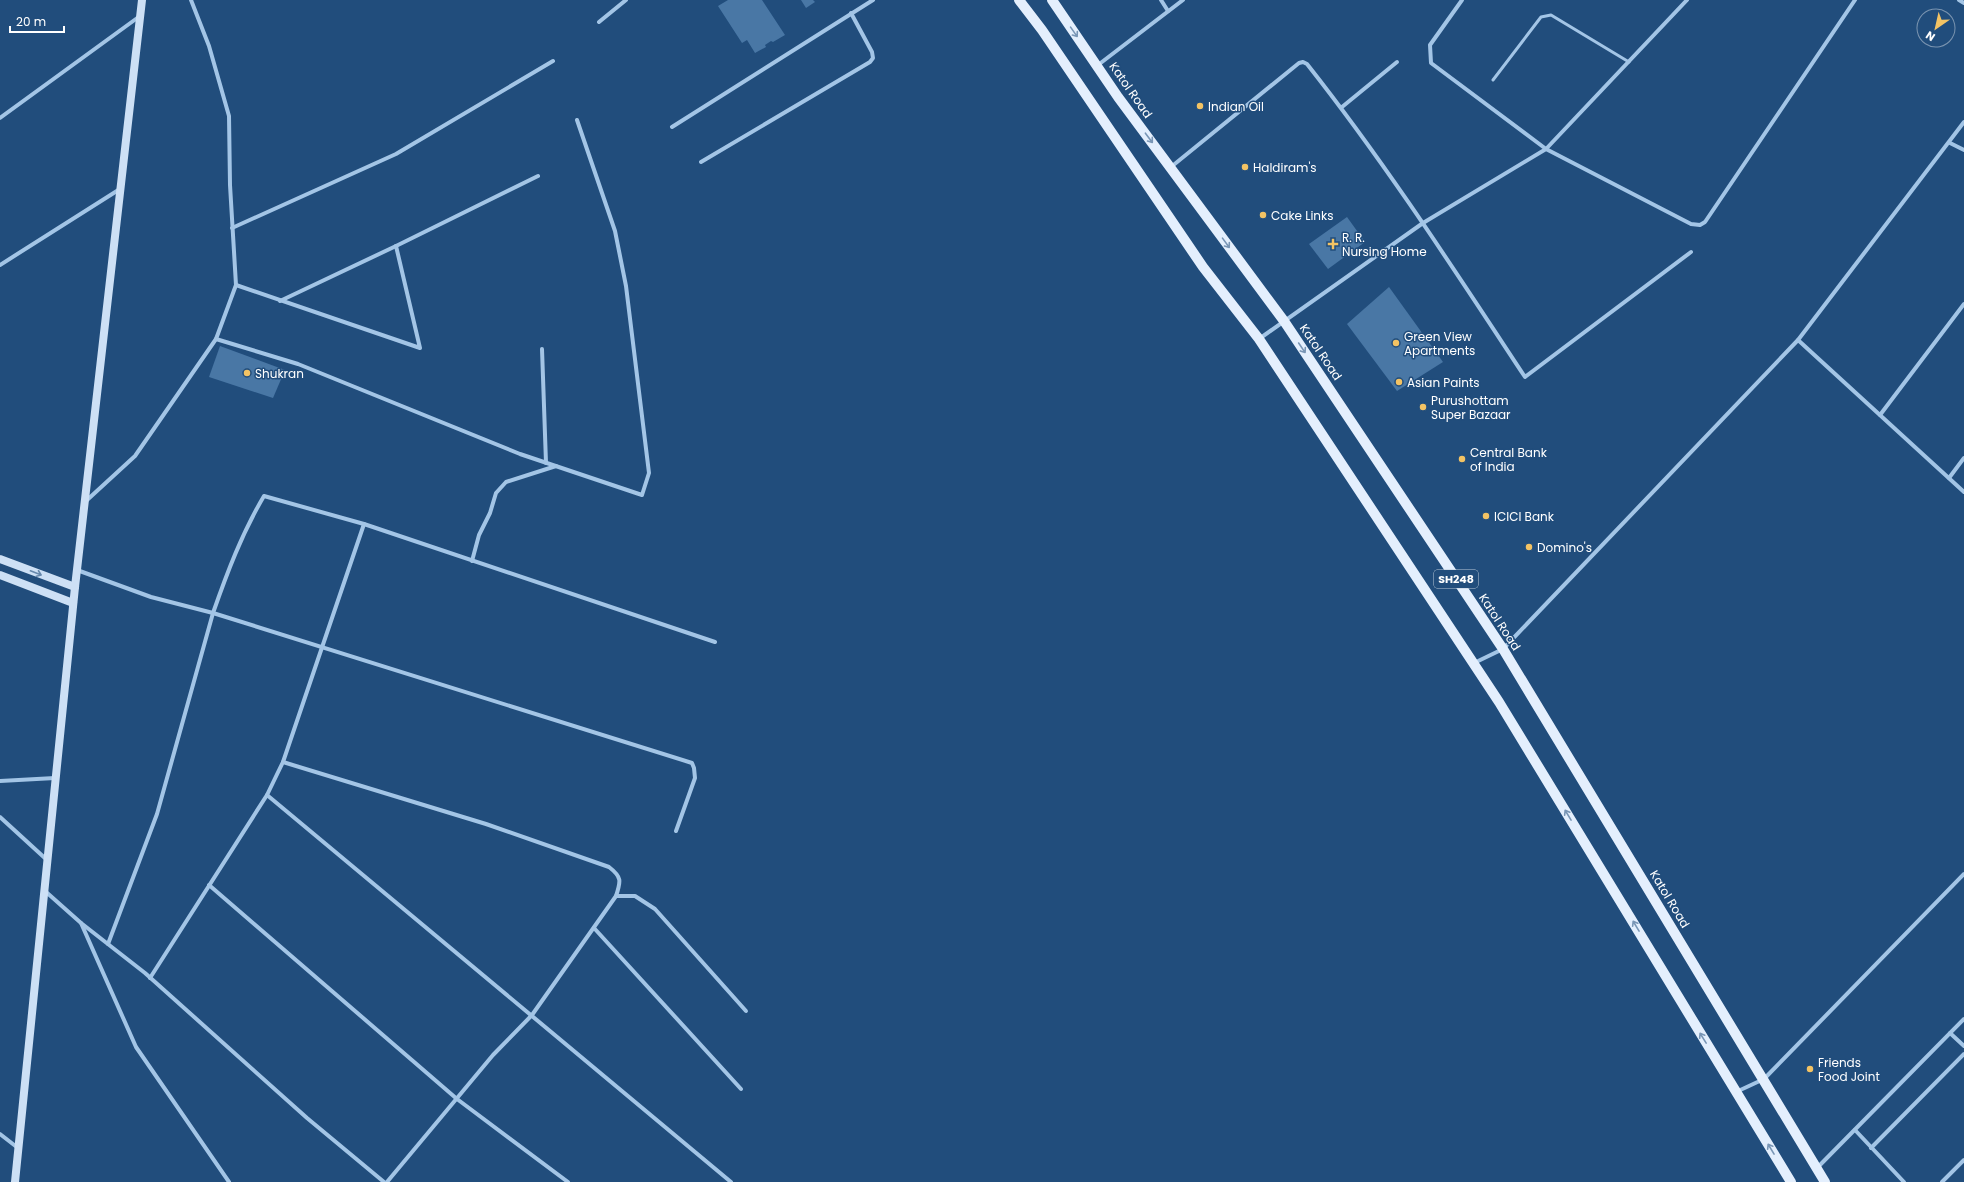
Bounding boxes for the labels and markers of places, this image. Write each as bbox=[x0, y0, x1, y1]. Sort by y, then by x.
place label: Indian Oil bbox=[1208, 98, 1264, 115]
marker: Indian Oil bbox=[1195, 101, 1205, 111]
place label: Haldiram's bbox=[1253, 159, 1317, 176]
marker: Haldiram's bbox=[1240, 162, 1250, 172]
place label: Cake Links bbox=[1271, 207, 1333, 224]
marker: Cake Links bbox=[1258, 210, 1268, 220]
place label: R. R. Nursing Home bbox=[1342, 229, 1427, 260]
marker: R. R. Nursing Home bbox=[1327, 238, 1339, 250]
place label: Green View Apartments bbox=[1404, 328, 1475, 359]
marker: Green View Apartments bbox=[1391, 338, 1401, 348]
place label: Shukran bbox=[255, 365, 304, 382]
marker: Shukran bbox=[242, 368, 252, 378]
place label: Asian Paints bbox=[1407, 374, 1480, 391]
marker: Asian Paints bbox=[1394, 377, 1404, 387]
place label: Purushottam Super Bazaar bbox=[1431, 392, 1511, 423]
marker: Purushottam Super Bazaar bbox=[1418, 402, 1428, 412]
place label: Central Bank of India bbox=[1470, 444, 1548, 475]
marker: Central Bank of India bbox=[1457, 454, 1467, 464]
place label: ICICI Bank bbox=[1494, 508, 1555, 525]
marker: ICICI Bank bbox=[1481, 511, 1491, 521]
place label: Domino's bbox=[1537, 539, 1592, 556]
marker: Domino's bbox=[1524, 542, 1534, 552]
place label: Friends Food Joint bbox=[1818, 1054, 1880, 1085]
marker: Friends Food Joint bbox=[1805, 1064, 1815, 1074]

